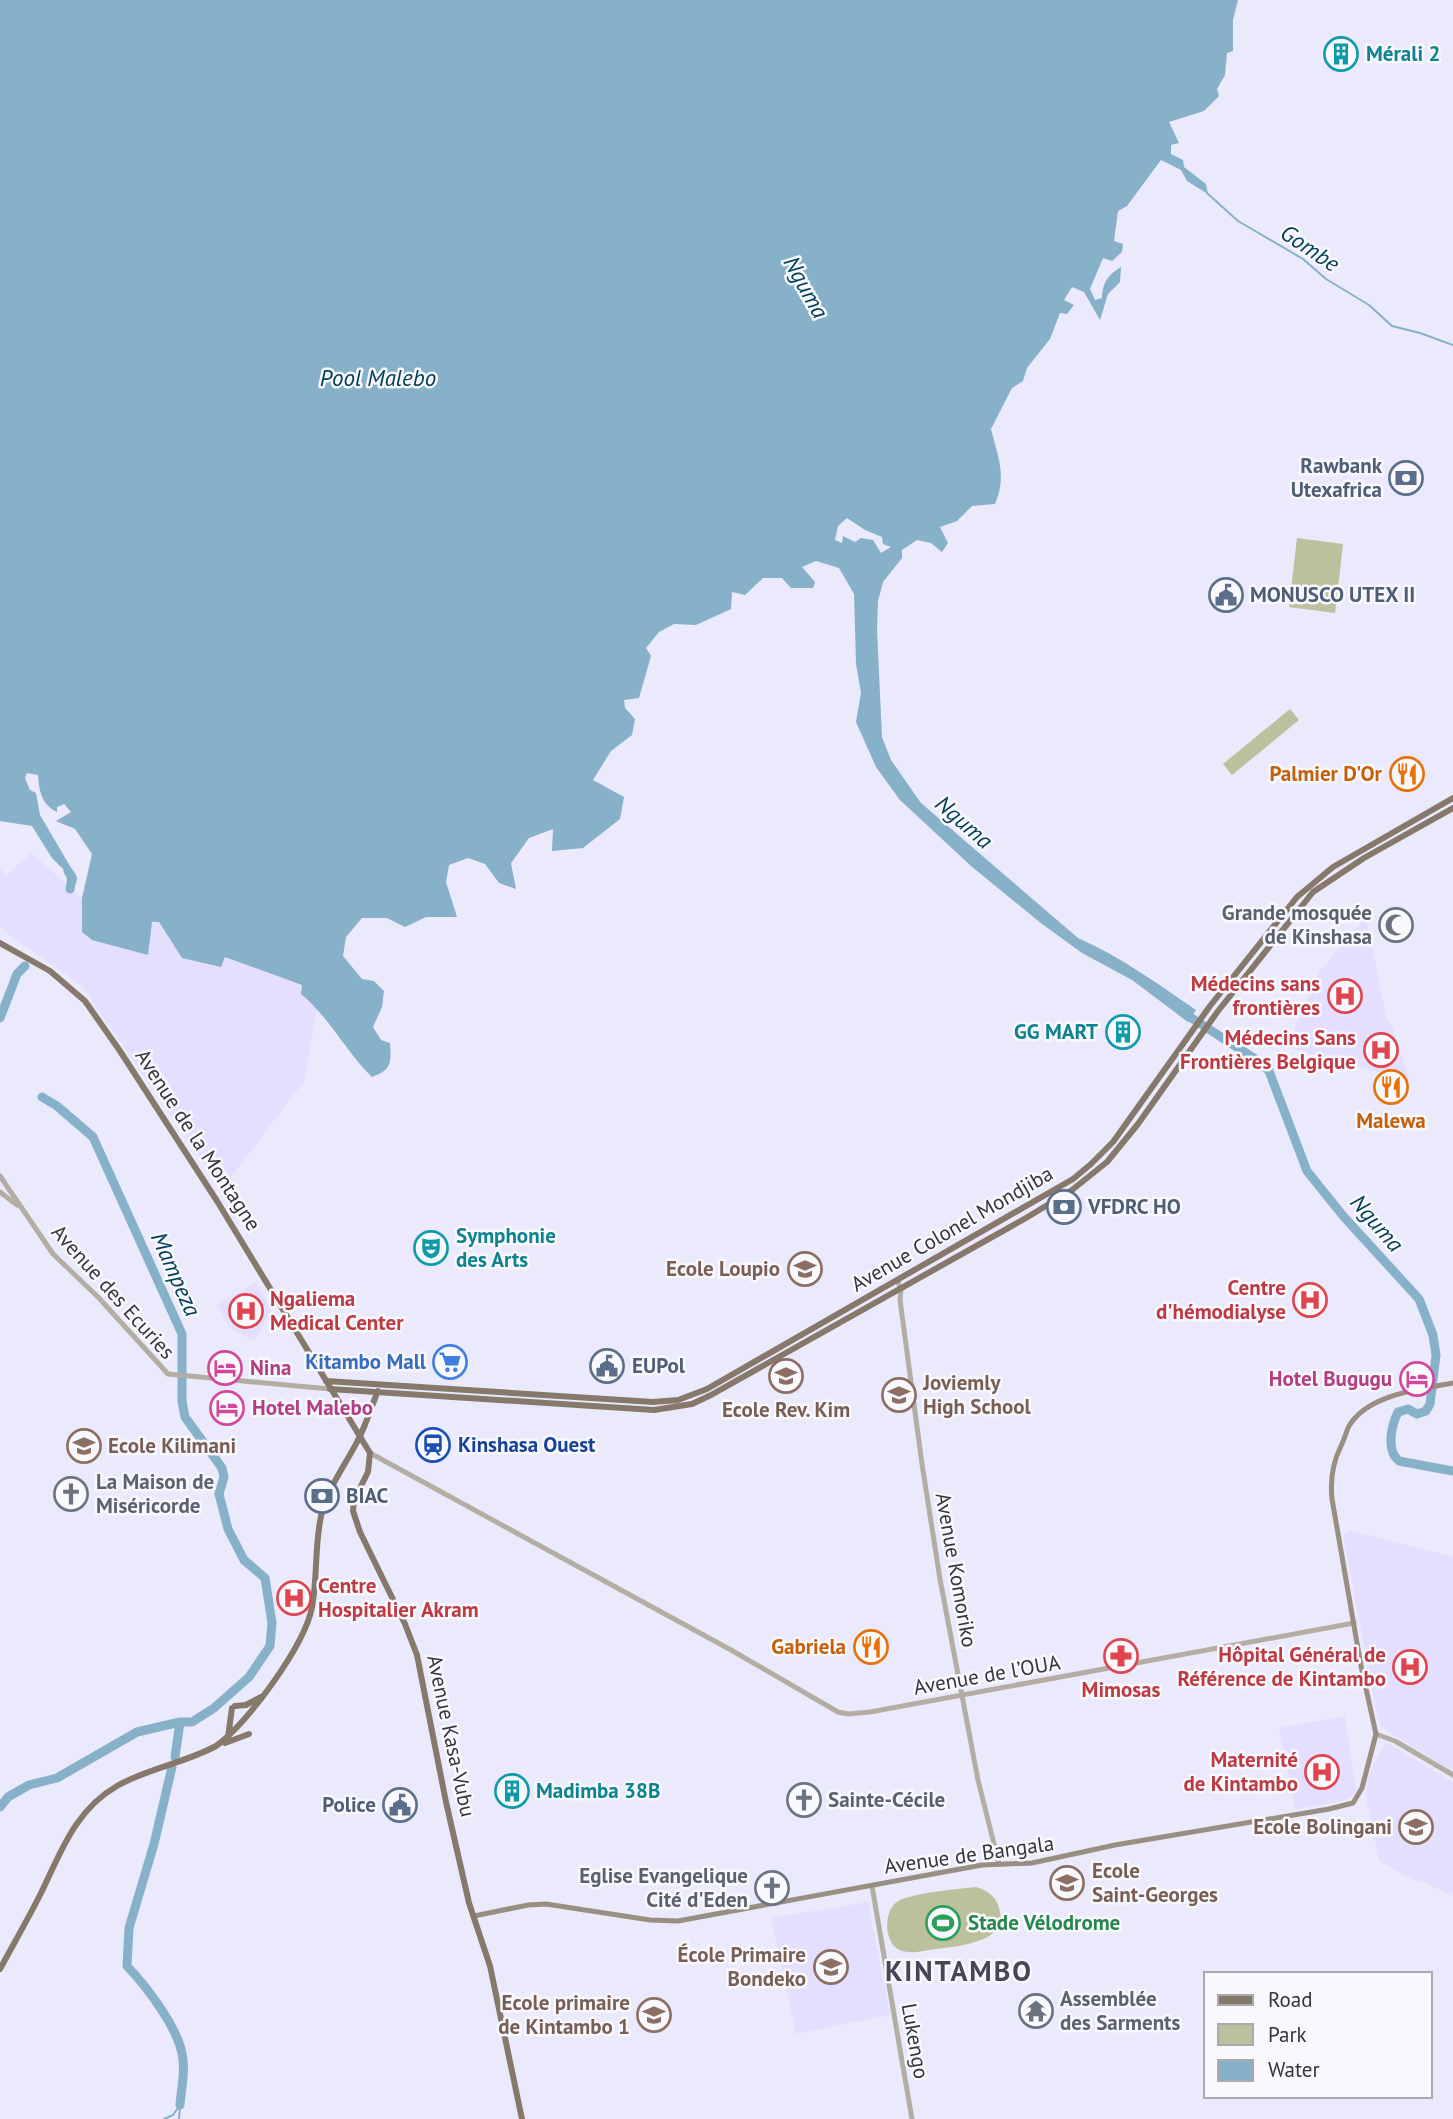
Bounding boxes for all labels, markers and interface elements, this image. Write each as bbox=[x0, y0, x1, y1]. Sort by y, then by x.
building icon: Mérali 2 bbox=[1322, 35, 1360, 73]
place label: Mérali 2 bbox=[1366, 40, 1440, 67]
water label: Gombe bbox=[1275, 217, 1346, 278]
water label: Nguma bbox=[778, 250, 835, 323]
water label: Pool Malebo bbox=[320, 363, 436, 392]
place label: Rawbank Utexafrica bbox=[1291, 452, 1383, 503]
bank icon: Rawbank Utexafrica bbox=[1387, 459, 1425, 497]
public building icon: MONUSCO UTEX II bbox=[1207, 576, 1245, 614]
place label: MONUSCO UTEX II bbox=[1250, 581, 1415, 608]
restaurant icon: Palmier D'Or bbox=[1388, 755, 1426, 793]
place label: Palmier D'Or bbox=[1269, 760, 1383, 787]
water label: Nguma bbox=[930, 789, 999, 855]
place label: Grande mosquée de Kinshasa bbox=[1222, 899, 1372, 950]
mosque icon: Grande mosquée de Kinshasa bbox=[1377, 906, 1415, 944]
place label: Médecins sans frontières bbox=[1191, 970, 1320, 1021]
hospital icon: Médecins sans frontières bbox=[1326, 977, 1364, 1015]
building icon: GG MART bbox=[1104, 1013, 1142, 1051]
place label: GG MART bbox=[1014, 1018, 1098, 1045]
place label: Médecins Sans Frontières Belgique bbox=[1180, 1024, 1356, 1075]
hospital icon: Médecins Sans Frontières Belgique bbox=[1362, 1031, 1400, 1069]
street label: Avenue de la Montagne bbox=[130, 1044, 267, 1236]
restaurant icon: Malewa bbox=[1372, 1068, 1410, 1106]
place label: Malewa bbox=[1356, 1107, 1426, 1134]
street label: Avenue Colonel Mondjiba bbox=[846, 1160, 1058, 1297]
bank icon: VFDRC HO bbox=[1045, 1188, 1083, 1226]
water label: Nguma bbox=[1344, 1188, 1410, 1257]
place label: VFDRC HO bbox=[1087, 1193, 1181, 1220]
street label: Avenue des Ecuries bbox=[46, 1219, 181, 1365]
place label: Symphonie des Arts bbox=[456, 1222, 556, 1273]
water label: Mampeza bbox=[145, 1227, 208, 1320]
theatre icon: Symphonie des Arts bbox=[412, 1229, 450, 1267]
school or university icon: Ecole Loupio bbox=[786, 1250, 824, 1288]
place label: Ecole Loupio bbox=[666, 1255, 780, 1282]
place label: Centre d'hémodialyse bbox=[1156, 1274, 1286, 1325]
hospital icon: Centre d'hémodialyse bbox=[1291, 1281, 1329, 1319]
place label: Ngaliema Medical Center bbox=[270, 1285, 404, 1336]
hospital icon: Ngaliema Medical Center bbox=[227, 1292, 265, 1330]
supermarket icon: Kitambo Mall bbox=[431, 1343, 469, 1381]
public building icon: EUPol bbox=[588, 1347, 626, 1385]
place label: Kitambo Mall bbox=[305, 1348, 427, 1375]
hotel icon: Nina bbox=[206, 1349, 244, 1387]
place label: EUPol bbox=[632, 1352, 686, 1379]
place label: Nina bbox=[250, 1354, 291, 1381]
school or university icon: Ecole Rev. Kim bbox=[767, 1357, 805, 1395]
hotel icon: Hotel Bugugu bbox=[1398, 1360, 1436, 1398]
place label: Hotel Bugugu bbox=[1269, 1365, 1392, 1392]
place label: Joviemly High School bbox=[922, 1369, 1032, 1420]
school or university icon: Joviemly High School bbox=[880, 1376, 918, 1414]
hotel icon: Hotel Malebo bbox=[208, 1389, 246, 1427]
place label: Hotel Malebo bbox=[252, 1394, 373, 1421]
place label: Ecole Rev. Kim bbox=[722, 1396, 850, 1423]
station icon: Kinshasa Ouest bbox=[414, 1426, 452, 1464]
school or university icon: Ecole Kilimani bbox=[65, 1427, 103, 1465]
place label: Kinshasa Ouest bbox=[458, 1431, 596, 1458]
place label: Ecole Kilimani bbox=[108, 1432, 236, 1459]
place label: La Maison de Miséricorde bbox=[96, 1468, 214, 1519]
church icon: La Maison de Miséricorde bbox=[52, 1475, 90, 1513]
bank icon: BIAC bbox=[303, 1477, 341, 1515]
place label: BIAC bbox=[346, 1482, 388, 1509]
street label: Avenue Komoriko bbox=[930, 1491, 983, 1649]
place label: Centre Hospitalier Akram bbox=[318, 1572, 479, 1623]
hospital icon: Centre Hospitalier Akram bbox=[275, 1579, 313, 1617]
restaurant icon: Gabriela bbox=[852, 1628, 890, 1666]
place label: Gabriela bbox=[771, 1633, 846, 1660]
pharmacy icon: Mimosas bbox=[1102, 1637, 1140, 1675]
place label: Hôpital Général de Référence de Kintambo bbox=[1178, 1641, 1386, 1692]
street label: Avenue de l’OUA bbox=[911, 1648, 1063, 1701]
hospital icon: Hôpital Général de Référence de Kintambo bbox=[1391, 1648, 1429, 1686]
street label: Avenue Kasa-Vubu bbox=[421, 1652, 482, 1819]
place label: Mimosas bbox=[1082, 1676, 1161, 1703]
place label: Maternité de Kintambo bbox=[1183, 1746, 1298, 1797]
hospital icon: Maternité de Kintambo bbox=[1303, 1753, 1341, 1791]
building icon: Madimba 38B bbox=[493, 1772, 531, 1810]
place label: Madimba 38B bbox=[536, 1777, 660, 1804]
church icon: Sainte-Cécile bbox=[785, 1781, 823, 1819]
public building icon: Police bbox=[381, 1786, 419, 1824]
place label: Sainte-Cécile bbox=[828, 1786, 945, 1813]
place label: Police bbox=[322, 1791, 376, 1818]
school or university icon: Ecole Bolingani bbox=[1397, 1808, 1435, 1846]
place label: Ecole Bolingani bbox=[1253, 1813, 1392, 1840]
street label: Avenue de Bangala bbox=[882, 1829, 1056, 1880]
place label: Ecole Saint-Georges bbox=[1092, 1857, 1218, 1908]
place label: Eglise Evangelique Cité d'Eden bbox=[579, 1862, 748, 1913]
school or university icon: Ecole Saint-Georges bbox=[1048, 1864, 1086, 1902]
church icon: Eglise Evangelique Cité d'Eden bbox=[753, 1869, 791, 1907]
sports icon: Stade Vélodrome bbox=[924, 1904, 962, 1942]
place label: Stade Vélodrome bbox=[968, 1909, 1120, 1936]
place label: École Primaire Bondeko bbox=[677, 1941, 806, 1992]
school or university icon: École Primaire Bondeko bbox=[812, 1948, 850, 1986]
district label: KINTAMBO bbox=[885, 1952, 1033, 1989]
legend bbox=[1204, 1972, 1432, 2098]
place label: Assemblée des Sarments bbox=[1060, 1985, 1180, 2036]
text: Road bbox=[1268, 1986, 1312, 2013]
place label: Ecole primaire de Kintambo 1 bbox=[498, 1989, 630, 2040]
temple icon: Assemblée des Sarments bbox=[1017, 1992, 1055, 2030]
school or university icon: Ecole primaire de Kintambo 1 bbox=[635, 1996, 673, 2034]
street label: Lukengo bbox=[896, 2001, 935, 2081]
text: Park bbox=[1268, 2021, 1307, 2048]
text: Water bbox=[1268, 2056, 1320, 2083]

